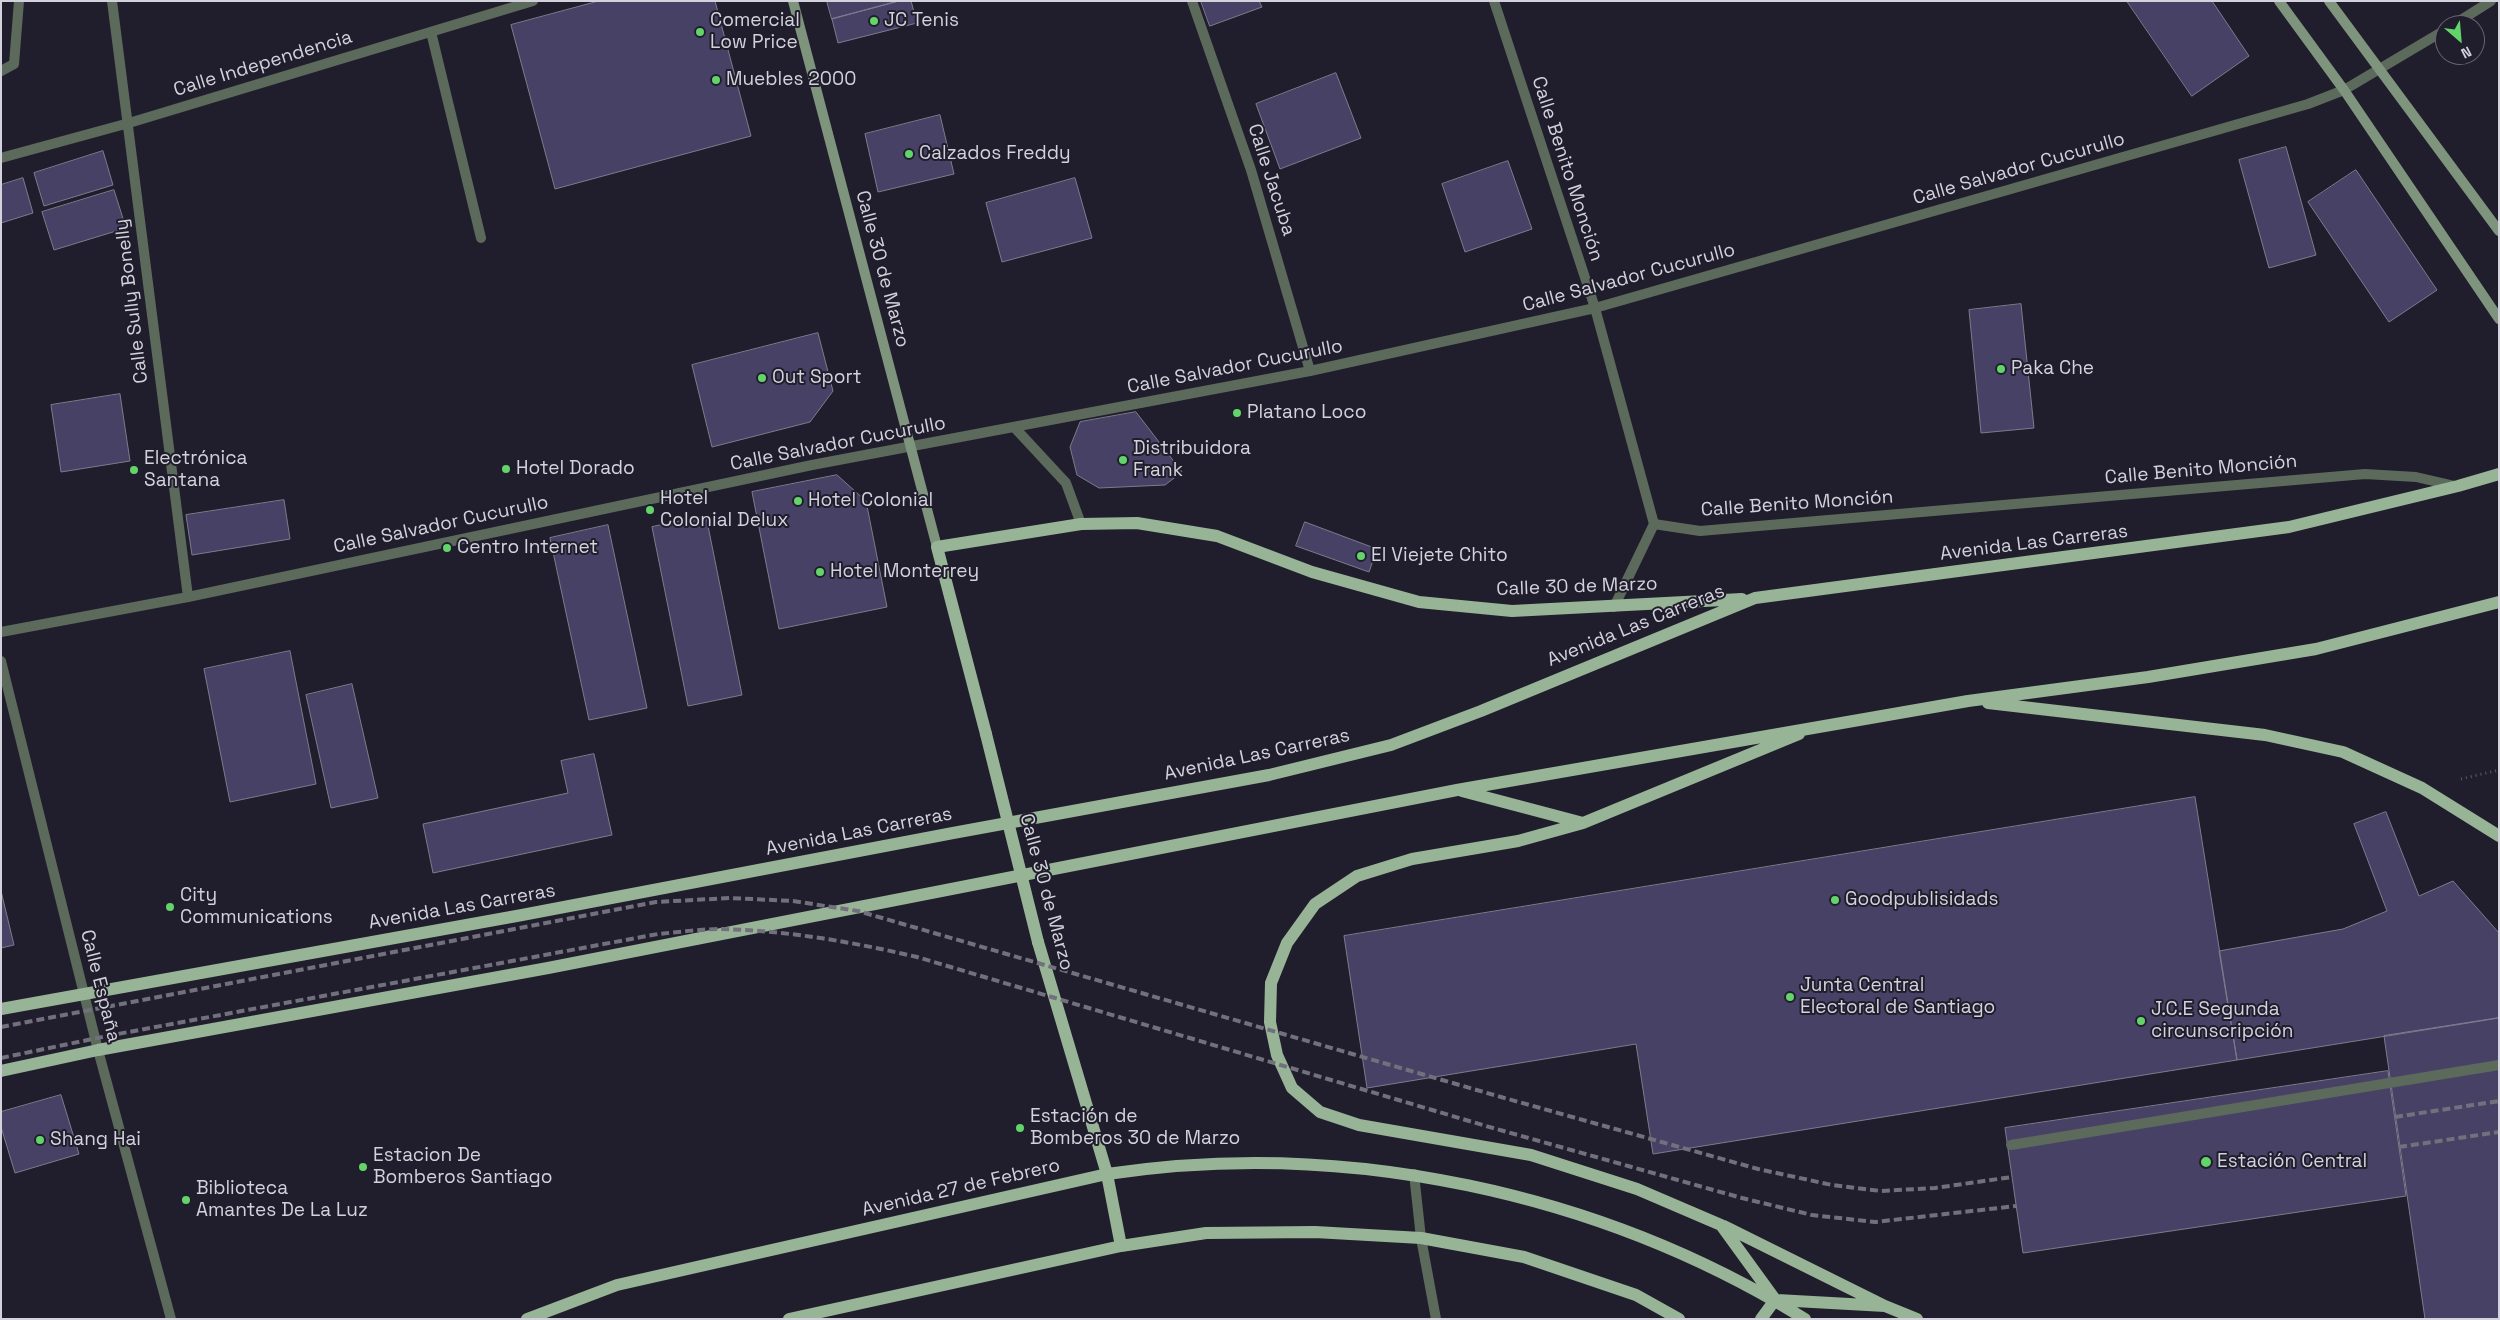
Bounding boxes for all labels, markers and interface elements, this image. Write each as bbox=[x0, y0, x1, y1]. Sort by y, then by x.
place label: Comercial Low Price bbox=[710, 10, 800, 54]
place label: JC Tenis bbox=[884, 10, 959, 32]
marker: JC Tenis bbox=[868, 15, 880, 27]
north arrow bbox=[2435, 15, 2485, 65]
street label: Calle Independencia bbox=[171, 26, 355, 102]
marker: Comercial Low Price bbox=[694, 26, 706, 38]
text: N bbox=[2458, 42, 2475, 63]
place label: Muebles 2000 bbox=[726, 69, 856, 91]
marker: Muebles 2000 bbox=[710, 74, 722, 86]
street label: Calle Benito Monción bbox=[1526, 74, 1608, 264]
street label: Calle Jacuba bbox=[1242, 121, 1300, 239]
street label: Calle Salvador Cucurullo bbox=[1911, 128, 2127, 210]
place label: Calzados Freddy bbox=[919, 143, 1071, 165]
marker: Calzados Freddy bbox=[903, 148, 915, 160]
street label: Calle 30 de Marzo bbox=[850, 188, 914, 350]
street label: Calle Sully Bonelly bbox=[111, 217, 153, 385]
street label: Calle Salvador Cucurullo bbox=[1520, 239, 1738, 317]
street label: Calle Salvador Cucurullo bbox=[1125, 335, 1345, 399]
place label: Paka Che bbox=[2011, 358, 2094, 380]
marker: Paka Che bbox=[1995, 363, 2007, 375]
place label: Out Sport bbox=[772, 367, 861, 389]
marker: Out Sport bbox=[756, 372, 768, 384]
place label: Platano Loco bbox=[1247, 402, 1366, 424]
marker: Platano Loco bbox=[1231, 407, 1243, 419]
street label: Calle Salvador Cucurullo bbox=[728, 412, 948, 476]
place label: Distribuidora Frank bbox=[1133, 438, 1251, 482]
place label: Electrónica Santana bbox=[144, 448, 247, 492]
street label: Calle Benito Monción bbox=[2104, 450, 2298, 490]
marker: Distribuidora Frank bbox=[1117, 454, 1129, 466]
place label: Hotel Dorado bbox=[516, 458, 635, 480]
marker: Hotel Dorado bbox=[500, 463, 512, 475]
marker: Electrónica Santana bbox=[128, 464, 140, 476]
street label: Calle Benito Monción bbox=[1700, 486, 1894, 522]
place label: Hotel Colonial Delux bbox=[660, 488, 788, 532]
place label: Hotel Colonial bbox=[808, 490, 933, 512]
street label: Calle Salvador Cucurullo bbox=[331, 491, 551, 559]
marker: Hotel Colonial bbox=[792, 495, 804, 507]
marker: Hotel Colonial Delux bbox=[644, 504, 656, 516]
street label: Avenida Las Carreras bbox=[1939, 520, 2129, 566]
place label: Centro Internet bbox=[457, 537, 598, 559]
marker: Centro Internet bbox=[441, 542, 453, 554]
place label: El Viejete Chito bbox=[1371, 545, 1508, 567]
marker: El Viejete Chito bbox=[1355, 550, 1367, 562]
place label: Hotel Monterrey bbox=[830, 561, 979, 583]
marker: Hotel Monterrey bbox=[814, 566, 826, 578]
street label: Calle 30 de Marzo bbox=[1496, 573, 1658, 601]
street label: Avenida Las Carreras bbox=[1544, 580, 1728, 672]
street label: Avenida Las Carreras bbox=[1162, 724, 1352, 786]
street label: Avenida Las Carreras bbox=[764, 803, 954, 861]
street label: Calle 30 de Marzo bbox=[1014, 811, 1078, 973]
street label: Avenida Las Carreras bbox=[367, 879, 557, 935]
place label: City Communications bbox=[180, 885, 333, 929]
place label: Goodpublisidads bbox=[1845, 889, 1998, 911]
marker: Goodpublisidads bbox=[1829, 894, 1841, 906]
marker: City Communications bbox=[164, 901, 176, 913]
street label: Calle España bbox=[75, 927, 125, 1045]
place label: Junta Central Electoral de Santiago bbox=[1800, 975, 1995, 1019]
marker: Junta Central Electoral de Santiago bbox=[1784, 991, 1796, 1003]
place label: J.C.E Segunda circunscripción bbox=[2151, 999, 2293, 1043]
marker: J.C.E Segunda circunscripción bbox=[2135, 1015, 2147, 1027]
place label: Estación de Bomberos 30 de Marzo bbox=[1030, 1106, 1240, 1150]
marker: Estación de Bomberos 30 de Marzo bbox=[1014, 1122, 1026, 1134]
place label: Shang Hai bbox=[50, 1129, 141, 1151]
marker: Shang Hai bbox=[34, 1134, 46, 1146]
place label: Estacion De Bomberos Santiago bbox=[373, 1145, 553, 1189]
place label: Estación Central bbox=[2217, 1151, 2367, 1173]
street label: Avenida 27 de Febrero bbox=[860, 1154, 1062, 1222]
marker: Estación Central bbox=[2199, 1155, 2213, 1169]
marker: Estacion De Bomberos Santiago bbox=[357, 1161, 369, 1173]
place label: Biblioteca Amantes De La Luz bbox=[196, 1178, 368, 1222]
marker: Biblioteca Amantes De La Luz bbox=[180, 1194, 192, 1206]

